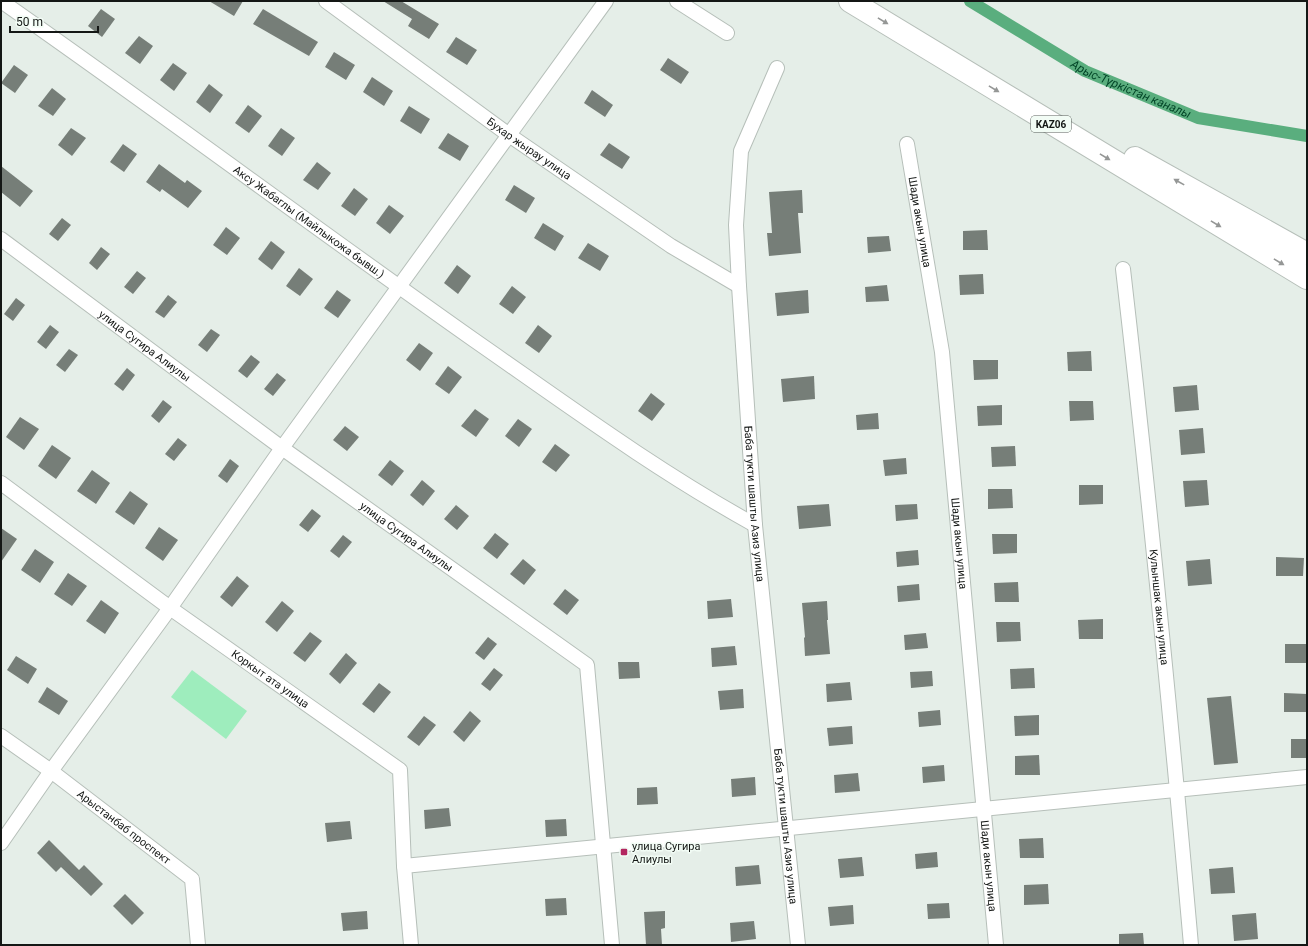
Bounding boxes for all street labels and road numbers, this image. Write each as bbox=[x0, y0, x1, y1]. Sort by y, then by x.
street label: Бухар жырау улица bbox=[484, 115, 574, 183]
road number: KАZ06 bbox=[1031, 116, 1071, 132]
street label: Аксу Жабаглы (Майлыкожа бывш.) bbox=[231, 163, 387, 281]
street label: Шади акын улица bbox=[906, 176, 934, 268]
street label: улица Сугира Алиулы bbox=[96, 308, 193, 385]
street label: Баба тукти шашты Азиз улица bbox=[741, 425, 767, 583]
street label: Шади акын улица bbox=[948, 497, 970, 590]
street label: улица Сугира Алиулы bbox=[357, 499, 455, 574]
street label: Кулыншак акын улица bbox=[1146, 549, 1171, 666]
street label: Коркыт ата улица bbox=[229, 647, 311, 711]
street label: Баба тукти шашты Азиз улица bbox=[771, 748, 800, 905]
street label: Арыстанбаб проспект bbox=[74, 787, 174, 868]
street label: Шади акын улица bbox=[978, 820, 999, 912]

